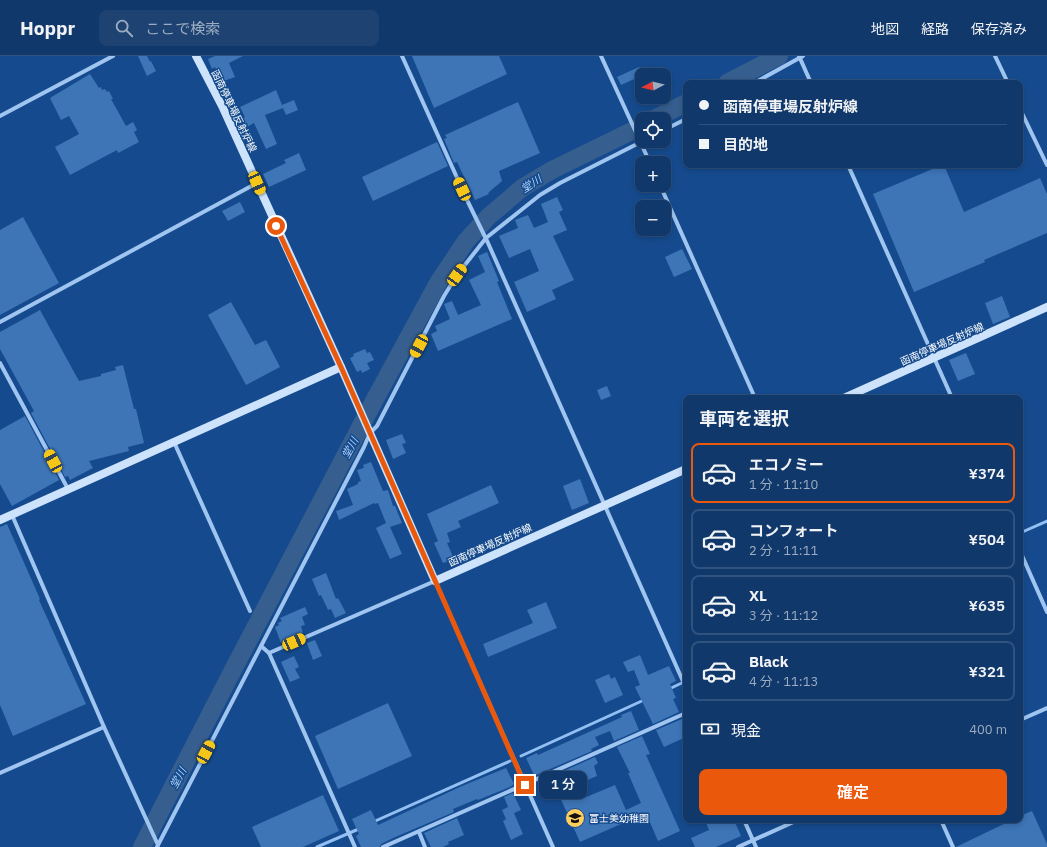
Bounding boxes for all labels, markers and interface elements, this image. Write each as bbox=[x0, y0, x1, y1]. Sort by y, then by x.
search box bbox=[99, 10, 379, 46]
text: Hoppr bbox=[20, 16, 75, 40]
icon: search bbox=[113, 17, 135, 39]
text: ここで検索 bbox=[145, 19, 220, 38]
text: 地図 bbox=[871, 20, 899, 38]
text: 経路 bbox=[921, 20, 949, 38]
text: 保存済み bbox=[971, 20, 1027, 38]
street label: 函南停車場反射炉線 bbox=[208, 68, 260, 154]
north arrow bbox=[635, 68, 671, 104]
map controls bbox=[635, 68, 671, 236]
text: 函南停車場反射炉線 bbox=[723, 97, 858, 116]
button: locate bbox=[635, 112, 671, 148]
text: 目的地 bbox=[723, 135, 768, 154]
button: + bbox=[635, 156, 671, 192]
car bbox=[247, 170, 267, 196]
water label: 堂川 bbox=[518, 172, 545, 196]
car bbox=[451, 176, 473, 202]
button: − bbox=[635, 200, 671, 236]
route start bbox=[267, 217, 285, 235]
car bbox=[445, 262, 469, 288]
street label: 函南停車場反射炉線 bbox=[898, 320, 986, 368]
car bbox=[408, 333, 430, 359]
text: 車両を選択 bbox=[699, 407, 789, 430]
water label: 堂川 bbox=[339, 434, 362, 461]
car bbox=[42, 448, 64, 474]
icon: car bbox=[701, 455, 737, 491]
text: エコノミー bbox=[749, 455, 824, 474]
text: ¥374 bbox=[968, 464, 1005, 483]
text: 1 分 · 11:10 bbox=[749, 476, 818, 493]
street label: 函南停車場反射炉線 bbox=[446, 521, 534, 569]
icon: car bbox=[701, 521, 737, 557]
text: コンフォート bbox=[749, 521, 839, 540]
text: ¥504 bbox=[968, 530, 1005, 549]
text: 2 分 · 11:11 bbox=[749, 542, 818, 559]
text: XL bbox=[749, 586, 767, 605]
icon: car bbox=[701, 587, 737, 623]
text: ¥635 bbox=[968, 596, 1005, 615]
text: 3 分 · 11:12 bbox=[749, 607, 818, 624]
car bbox=[281, 632, 307, 652]
text: Black bbox=[749, 652, 789, 671]
icon: car bbox=[701, 653, 737, 689]
text: ¥321 bbox=[968, 662, 1005, 681]
text: 4 分 · 11:13 bbox=[749, 673, 818, 690]
icon: cash bbox=[699, 718, 721, 740]
text: 現金 bbox=[731, 721, 761, 740]
text: 400 m bbox=[969, 721, 1007, 738]
car bbox=[195, 739, 217, 765]
water label: 堂川 bbox=[167, 764, 190, 791]
button: 確定 bbox=[699, 769, 1007, 815]
callout: 1 分 bbox=[539, 771, 587, 799]
route end bbox=[516, 776, 534, 794]
text: 1 分 bbox=[551, 776, 575, 793]
school or university icon: 富士美幼稚園 bbox=[564, 807, 586, 829]
place label: 富士美幼稚園 bbox=[589, 812, 649, 825]

